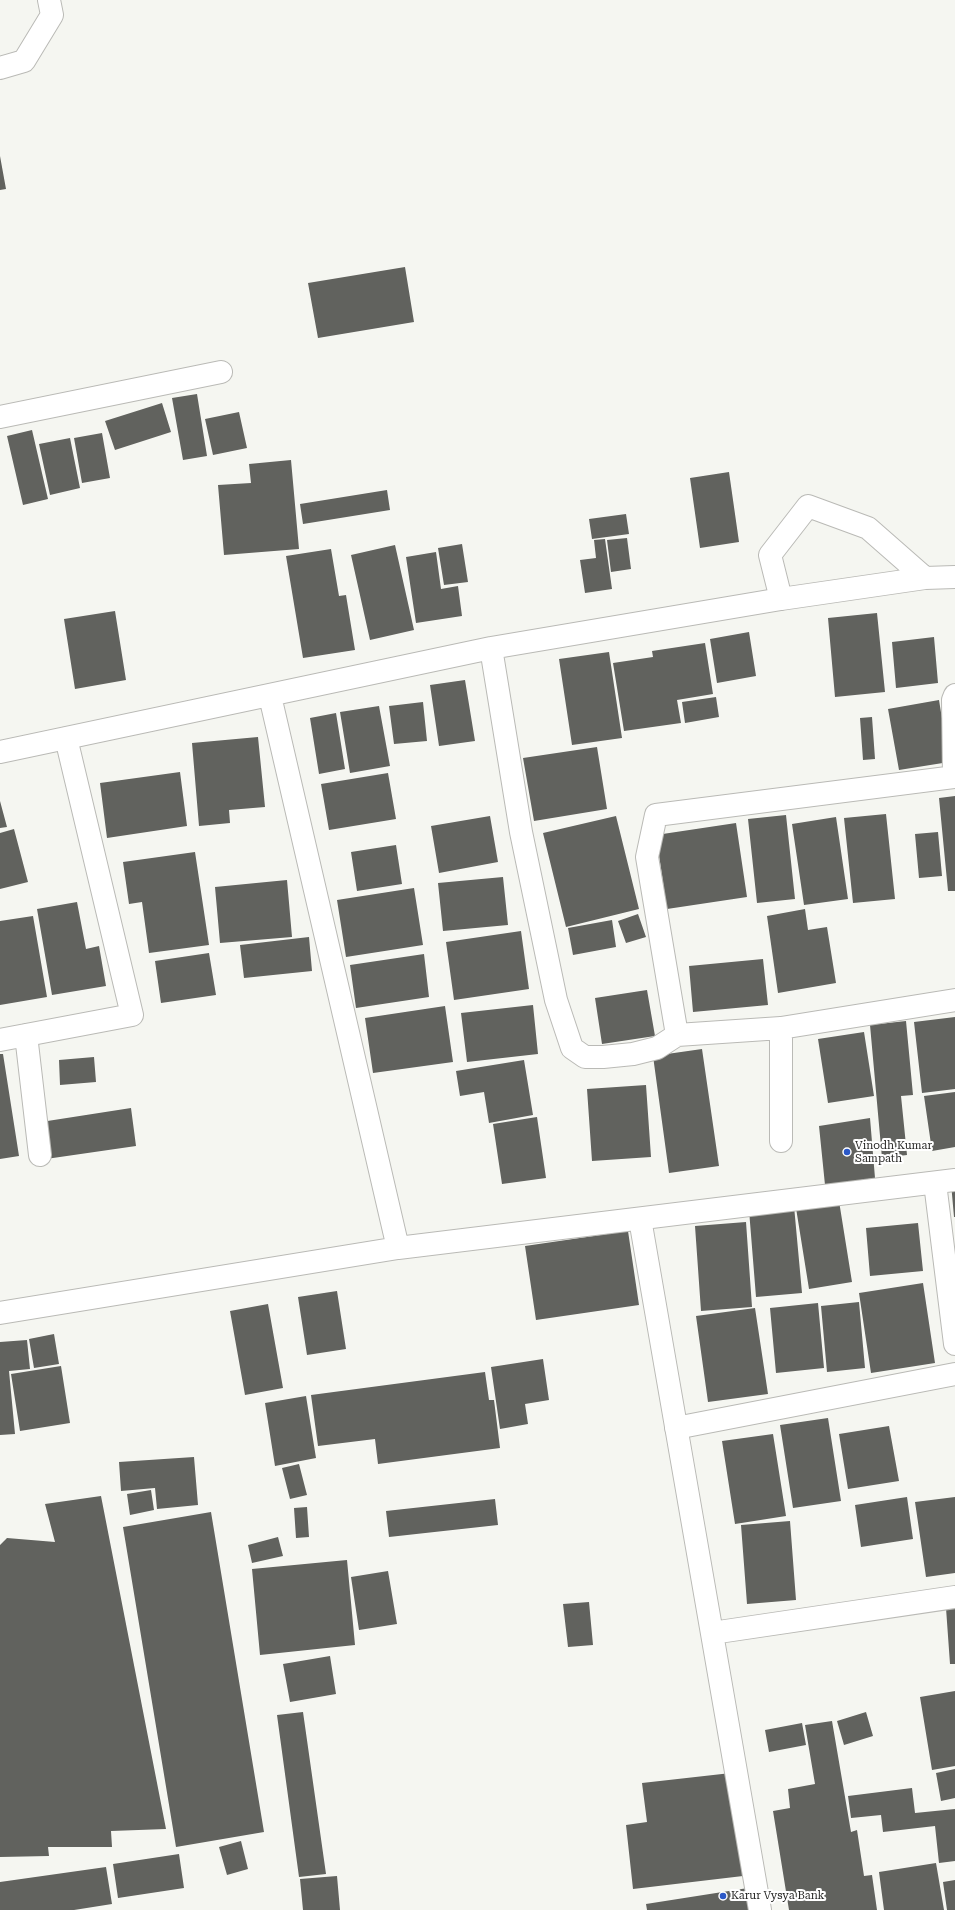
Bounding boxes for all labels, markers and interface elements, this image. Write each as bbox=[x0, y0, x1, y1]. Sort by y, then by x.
place label: Vinodh Kumar Sampath bbox=[855, 1139, 932, 1165]
marker: Vinodh Kumar Sampath bbox=[842, 1147, 852, 1157]
place label: Karur Vysya Bank bbox=[731, 1889, 825, 1903]
marker: Karur Vysya Bank bbox=[718, 1891, 728, 1901]

